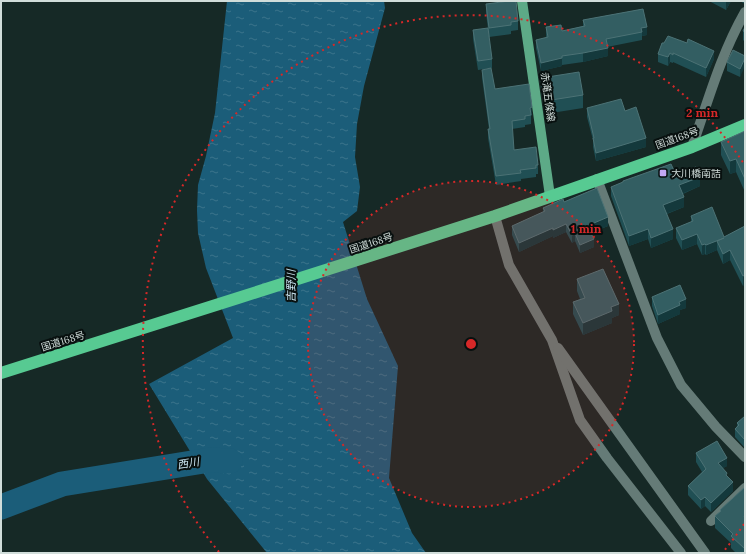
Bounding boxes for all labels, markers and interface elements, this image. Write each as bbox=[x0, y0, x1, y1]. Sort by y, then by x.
street label: 赤滝五條線 bbox=[538, 71, 558, 123]
text: 2 min bbox=[686, 105, 718, 120]
street label: 国道168号 bbox=[654, 124, 700, 152]
place label: 大川橋南詰 bbox=[671, 167, 721, 180]
marker: 大川橋南詰 bbox=[658, 168, 668, 178]
text: 1 min bbox=[571, 221, 602, 236]
street label: 国道168号 bbox=[348, 230, 394, 256]
water label: 吉野川 bbox=[284, 269, 298, 303]
street label: 国道168号 bbox=[40, 328, 86, 354]
centre of rings bbox=[464, 337, 478, 351]
water label: 西川 bbox=[176, 454, 201, 472]

